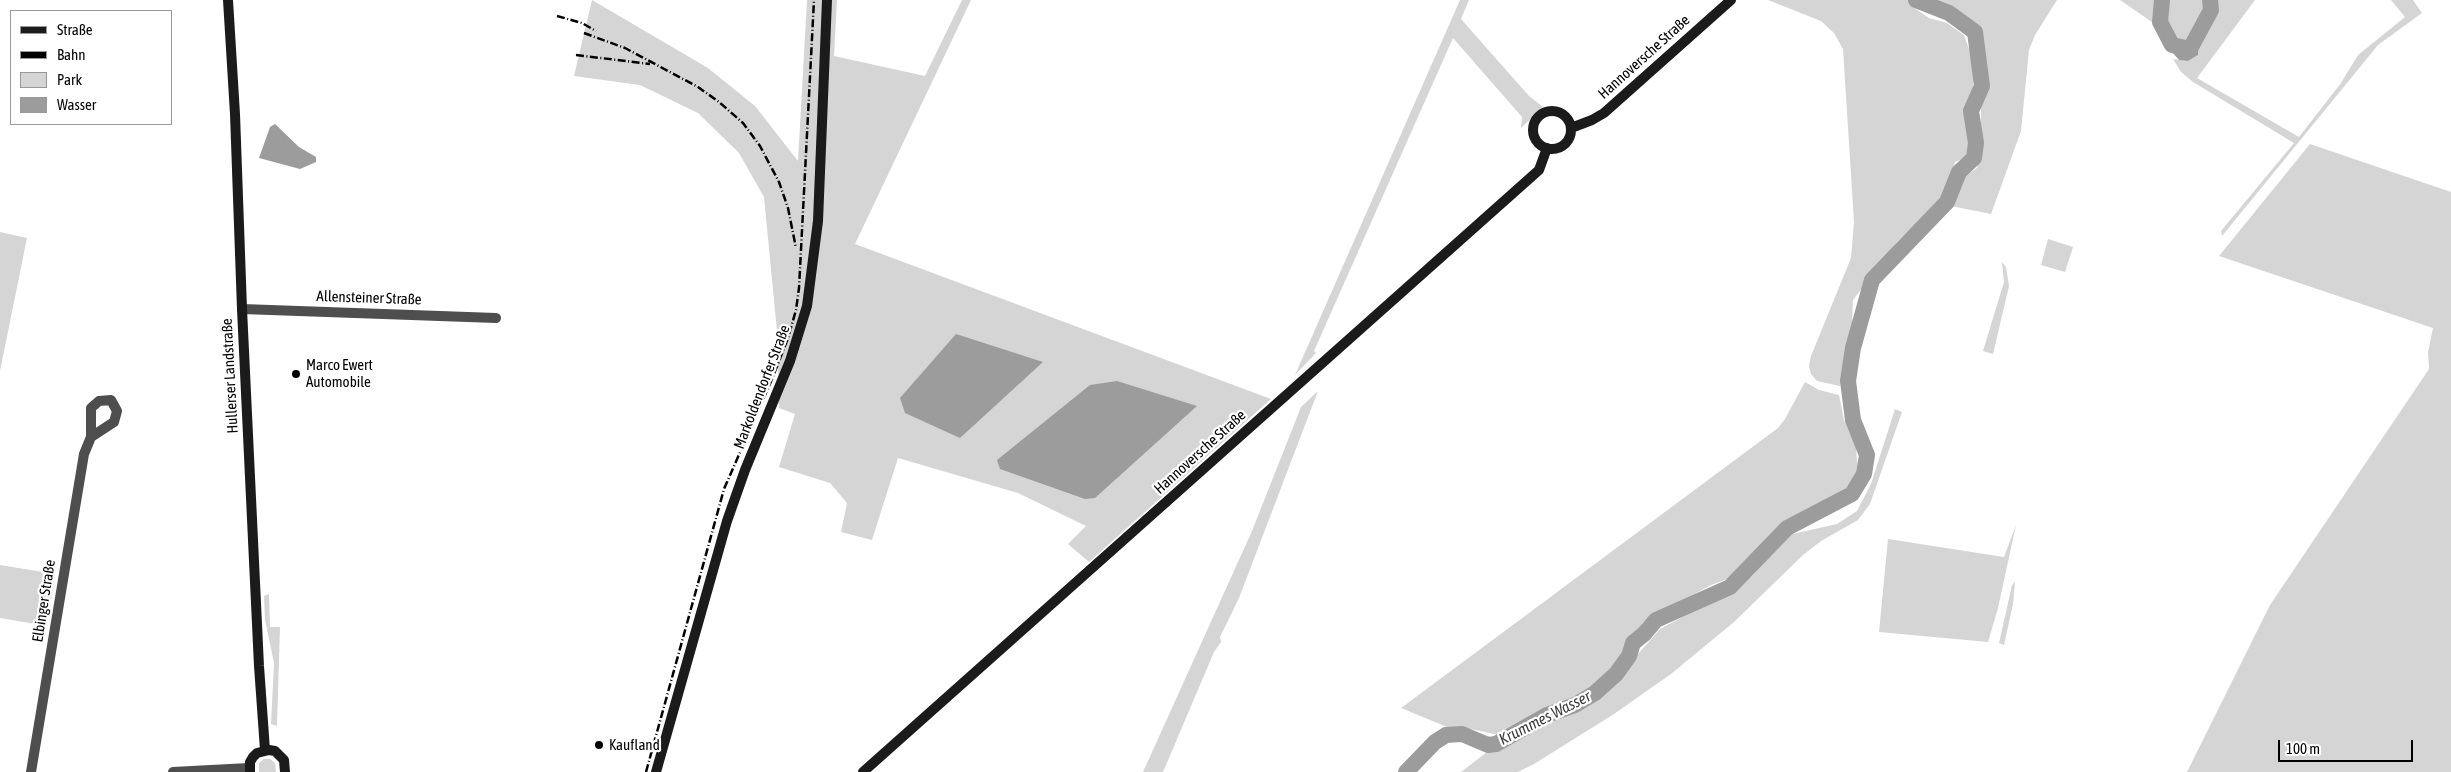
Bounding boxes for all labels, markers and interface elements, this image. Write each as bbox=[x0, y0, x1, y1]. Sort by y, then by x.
legend bbox=[10, 10, 172, 125]
street label: Hannoversche Straße bbox=[1595, 11, 1693, 103]
text: Straße bbox=[57, 21, 93, 38]
text: Bahn bbox=[57, 46, 86, 63]
text: Park bbox=[57, 71, 82, 88]
text: Wasser bbox=[57, 96, 96, 113]
street label: Allensteiner Straße bbox=[316, 287, 422, 309]
street label: Hullerser Landstraße bbox=[218, 318, 242, 434]
street label: Markoldendorfer Straße bbox=[730, 323, 794, 451]
place label: Marco Ewert Automobile bbox=[306, 356, 373, 391]
marker: Marco Ewert Automobile bbox=[290, 368, 302, 380]
street label: Hannoversche Straße bbox=[1151, 406, 1249, 498]
street label: Elbinger Straße bbox=[29, 558, 59, 644]
water label: Krummes Wasser bbox=[1496, 687, 1594, 749]
scale bar bbox=[2281, 730, 2416, 762]
place label: Kaufland bbox=[609, 736, 660, 754]
marker: Kaufland bbox=[593, 739, 605, 751]
text: 100 m bbox=[2286, 740, 2320, 757]

